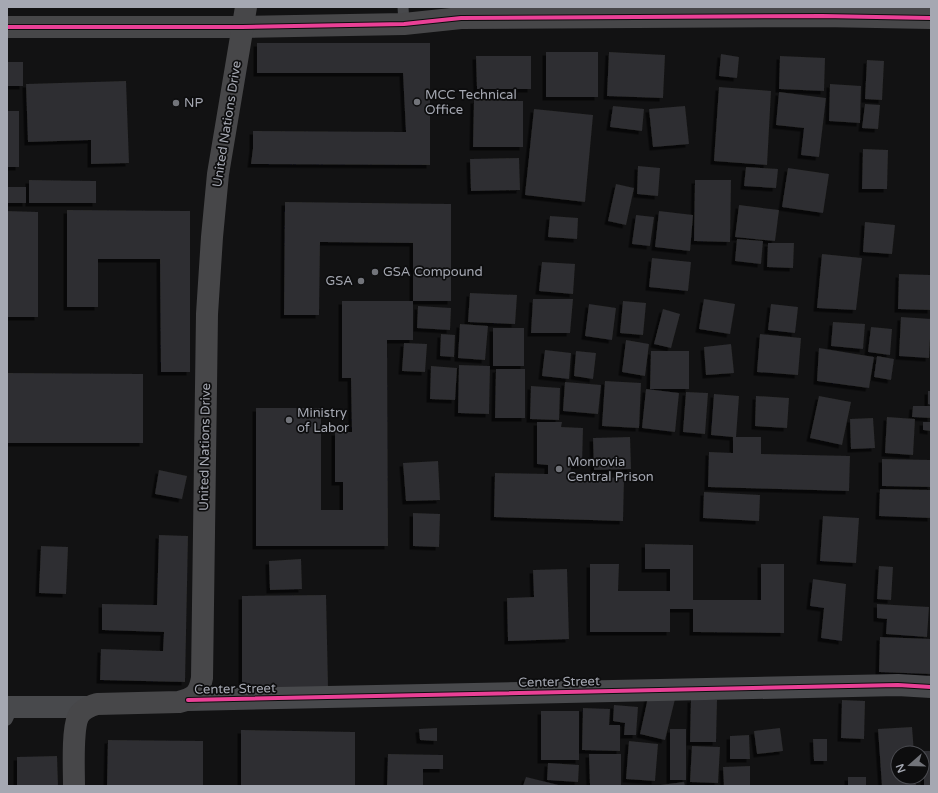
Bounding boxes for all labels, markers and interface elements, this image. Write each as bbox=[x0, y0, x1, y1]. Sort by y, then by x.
street label: United Nations Drive bbox=[209, 60, 245, 188]
place label: MCC Technical Office bbox=[425, 87, 517, 118]
place label: NP bbox=[184, 95, 203, 111]
marker: MCC Technical Office bbox=[412, 97, 422, 107]
marker: NP bbox=[171, 98, 181, 108]
place label: GSA Compound bbox=[383, 264, 483, 280]
marker: GSA Compound bbox=[370, 267, 380, 277]
place label: GSA bbox=[325, 273, 353, 289]
marker: GSA bbox=[356, 276, 366, 286]
street label: United Nations Drive bbox=[196, 383, 214, 511]
place label: Ministry of Labor bbox=[297, 405, 349, 436]
marker: Ministry of Labor bbox=[284, 415, 294, 425]
place label: Monrovia Central Prison bbox=[567, 454, 654, 485]
marker: Monrovia Central Prison bbox=[554, 464, 564, 474]
street label: Center Street bbox=[518, 673, 600, 691]
street label: Center Street bbox=[194, 680, 276, 698]
north arrow bbox=[890, 745, 930, 785]
text: N bbox=[893, 762, 909, 775]

